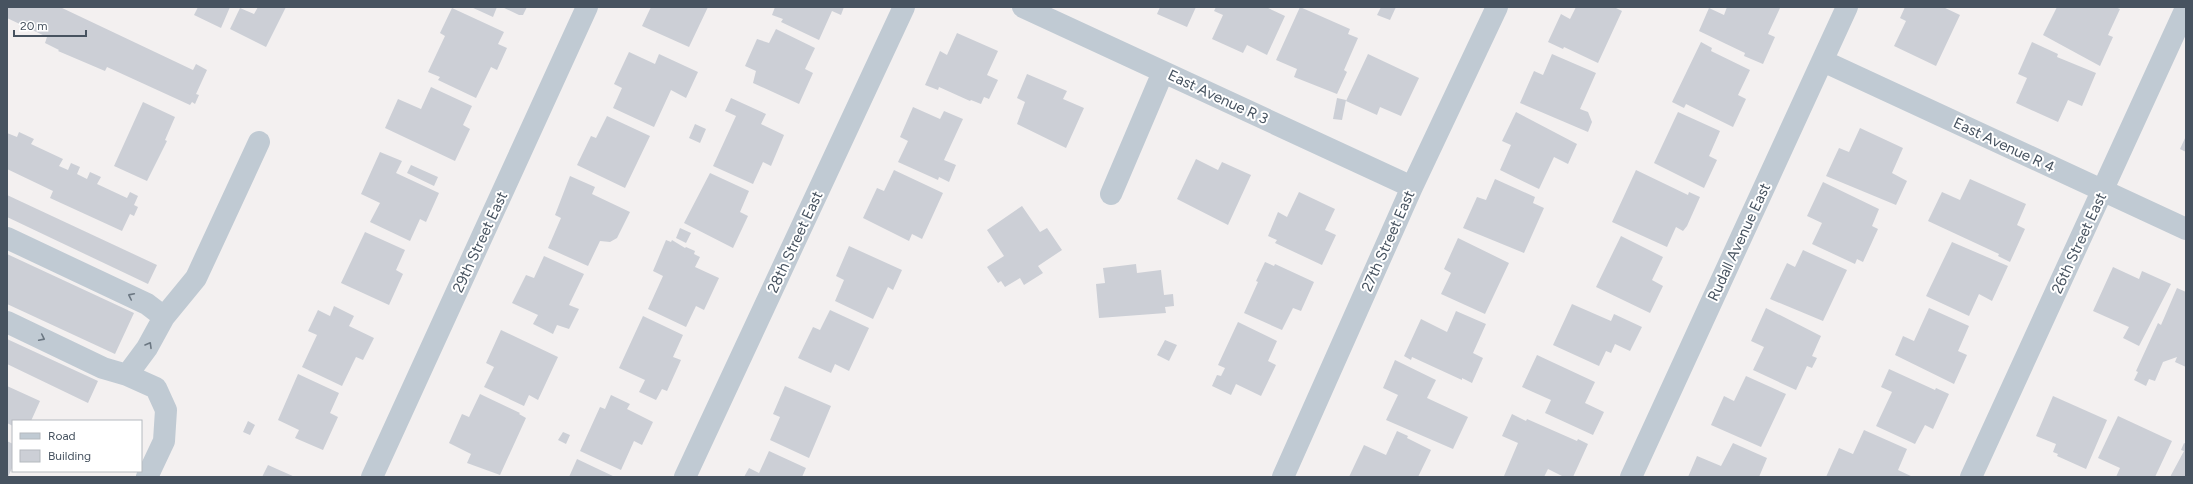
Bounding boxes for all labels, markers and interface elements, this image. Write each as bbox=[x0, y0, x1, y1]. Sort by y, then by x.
scale bar bbox=[14, 12, 86, 38]
text: 20 m bbox=[20, 19, 48, 33]
street label: East Avenue R 3 bbox=[1165, 66, 1271, 128]
street label: East Avenue R 4 bbox=[1950, 114, 2058, 176]
street label: Rudall Avenue East bbox=[1704, 180, 1774, 304]
street label: 27th Street East bbox=[1358, 187, 1419, 294]
street label: 29th Street East bbox=[449, 188, 511, 295]
street label: 28th Street East bbox=[764, 188, 827, 296]
street label: 26th Street East bbox=[2048, 189, 2110, 296]
one-way arrow bbox=[128, 293, 135, 301]
one-way arrow bbox=[38, 333, 45, 341]
one-way arrow bbox=[144, 342, 151, 349]
legend bbox=[12, 420, 142, 472]
text: Road bbox=[48, 429, 76, 443]
text: Building bbox=[48, 449, 91, 463]

